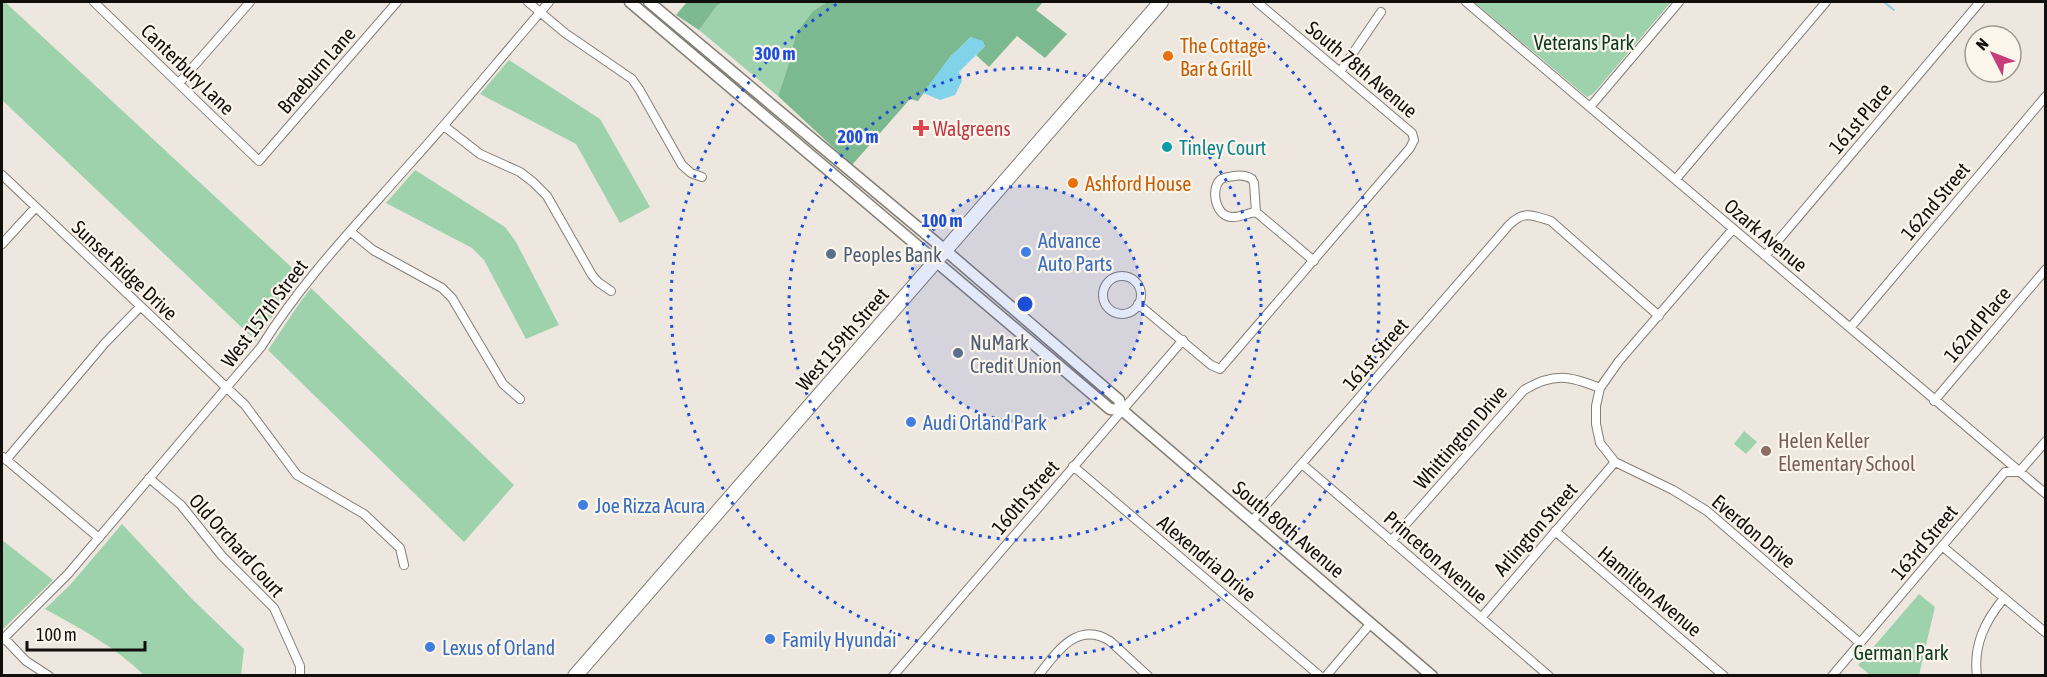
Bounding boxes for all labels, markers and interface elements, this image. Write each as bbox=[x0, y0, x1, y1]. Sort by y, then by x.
street label: South 78th Avenue bbox=[1302, 16, 1422, 122]
street label: Canterbury Lane bbox=[137, 19, 239, 119]
street label: Braeburn Lane bbox=[272, 22, 360, 118]
north arrow bbox=[1963, 24, 2023, 84]
park label: Veterans Park bbox=[1534, 31, 1635, 54]
place label: The Cottage Bar & Grill bbox=[1180, 34, 1266, 80]
text: N bbox=[1972, 34, 1992, 53]
text: 300 m bbox=[755, 43, 795, 64]
marker: The Cottage Bar & Grill bbox=[1161, 49, 1175, 63]
street label: 161st Place bbox=[1824, 78, 1896, 158]
place label: Walgreens bbox=[933, 117, 1011, 140]
marker: Walgreens bbox=[914, 121, 928, 135]
text: 200 m bbox=[838, 126, 878, 147]
place label: Tinley Court bbox=[1179, 136, 1266, 159]
marker: Tinley Court bbox=[1160, 140, 1174, 154]
street label: 162nd Street bbox=[1896, 157, 1974, 244]
place label: Ashford House bbox=[1085, 172, 1191, 195]
marker: Ashford House bbox=[1066, 176, 1080, 190]
street label: Ozark Avenue bbox=[1720, 194, 1812, 276]
text: 100 m bbox=[922, 210, 962, 231]
street label: Sunset Ridge Drive bbox=[68, 215, 182, 325]
place label: Advance Auto Parts bbox=[1038, 229, 1112, 275]
place label: Peoples Bank bbox=[843, 243, 942, 266]
marker: Advance Auto Parts bbox=[1019, 245, 1033, 259]
marker: Peoples Bank bbox=[824, 247, 838, 261]
street label: West 157th Street bbox=[216, 254, 312, 371]
street label: 162nd Place bbox=[1939, 282, 2015, 366]
street label: West 159th Street bbox=[791, 283, 893, 395]
centre of rings bbox=[1015, 294, 1035, 314]
street label: 161st Street bbox=[1338, 313, 1413, 395]
place label: NuMark Credit Union bbox=[970, 331, 1062, 377]
marker: NuMark Credit Union bbox=[951, 346, 965, 360]
street label: Whittington Drive bbox=[1409, 381, 1511, 493]
place label: Audi Orland Park bbox=[923, 411, 1047, 434]
marker: Audi Orland Park bbox=[904, 415, 918, 429]
place label: Helen Keller Elementary School bbox=[1778, 429, 1916, 475]
marker: Helen Keller Elementary School bbox=[1759, 444, 1773, 458]
street label: 160th Street bbox=[987, 455, 1063, 539]
street label: South 80th Avenue bbox=[1229, 476, 1349, 582]
street label: Arlington Street bbox=[1489, 478, 1582, 580]
street label: Old Orchard Court bbox=[185, 489, 289, 601]
street label: Everdon Drive bbox=[1708, 490, 1800, 572]
place label: Joe Rizza Acura bbox=[595, 494, 705, 517]
marker: Joe Rizza Acura bbox=[576, 498, 590, 512]
street label: 163rd Street bbox=[1886, 500, 1962, 584]
street label: Princeton Avenue bbox=[1380, 506, 1492, 608]
street label: Alexendria Drive bbox=[1153, 510, 1261, 606]
street label: Hamilton Avenue bbox=[1594, 541, 1706, 641]
scale bar bbox=[27, 614, 146, 652]
text: 100 m bbox=[36, 624, 77, 645]
place label: Family Hyundai bbox=[782, 628, 897, 651]
marker: Family Hyundai bbox=[763, 632, 777, 646]
place label: Lexus of Orland bbox=[442, 636, 555, 659]
marker: Lexus of Orland bbox=[423, 640, 437, 654]
park label: German Park bbox=[1853, 641, 1949, 664]

